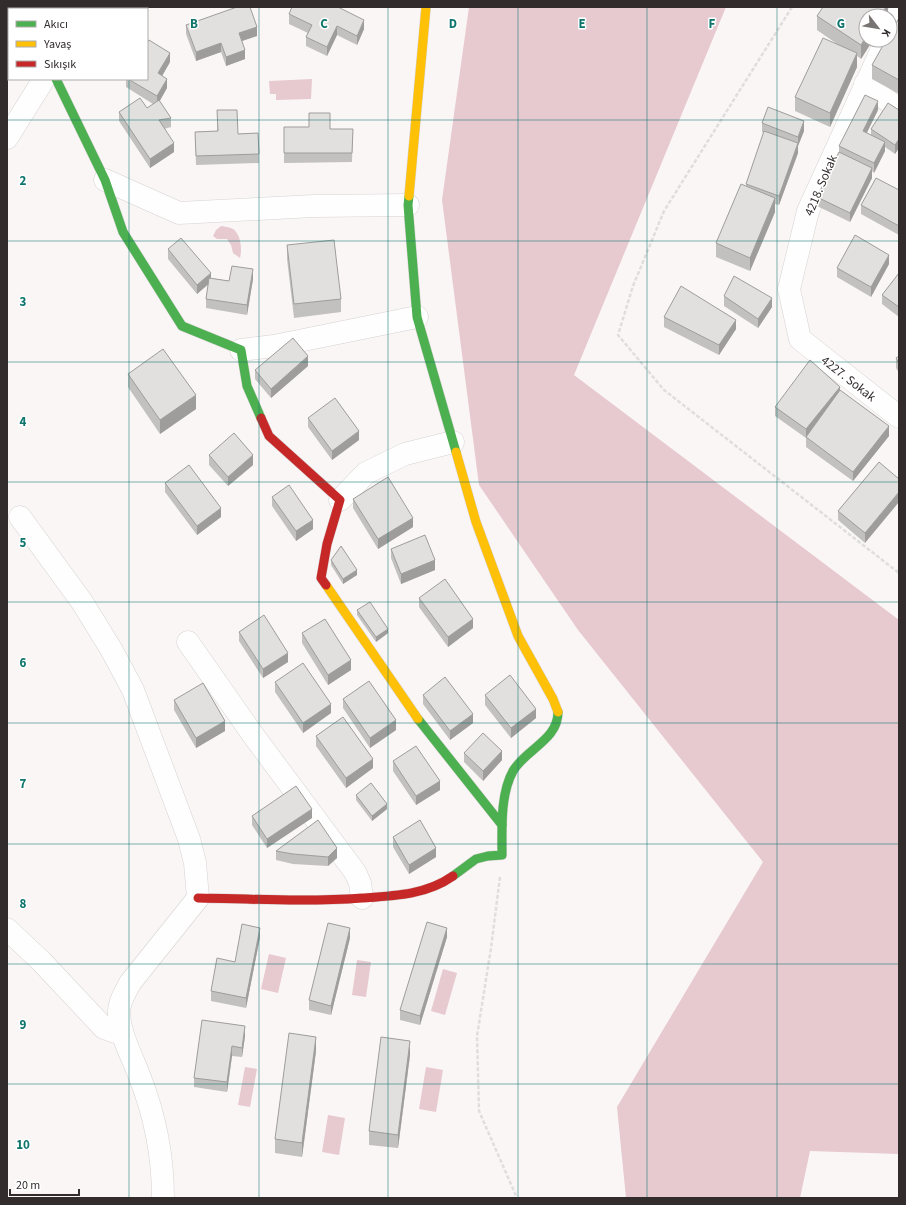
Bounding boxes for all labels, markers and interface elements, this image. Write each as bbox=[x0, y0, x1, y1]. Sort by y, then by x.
legend bbox=[8, 8, 148, 80]
north arrow bbox=[858, 8, 898, 48]
text: B bbox=[190, 15, 198, 33]
text: C bbox=[320, 15, 328, 33]
text: D bbox=[449, 15, 457, 33]
text: E bbox=[578, 15, 586, 33]
text: F bbox=[709, 15, 716, 33]
text: G bbox=[837, 15, 845, 33]
text: Akıcı bbox=[44, 16, 68, 33]
text: K bbox=[878, 26, 894, 40]
text: Yavaş bbox=[43, 36, 71, 53]
text: Sıkışık bbox=[44, 56, 76, 73]
street label: 4218. Sokak bbox=[800, 151, 842, 219]
text: 2 bbox=[20, 172, 27, 190]
text: 3 bbox=[20, 293, 27, 311]
street label: 4227. Sokak bbox=[817, 352, 880, 406]
text: 4 bbox=[20, 413, 27, 431]
text: 5 bbox=[20, 534, 27, 552]
text: 6 bbox=[20, 654, 27, 672]
text: 7 bbox=[20, 775, 27, 793]
text: 8 bbox=[20, 895, 27, 913]
text: 9 bbox=[20, 1016, 27, 1034]
text: 10 bbox=[16, 1136, 30, 1154]
scale bar bbox=[10, 1171, 79, 1197]
text: 20 m bbox=[16, 1177, 40, 1194]

